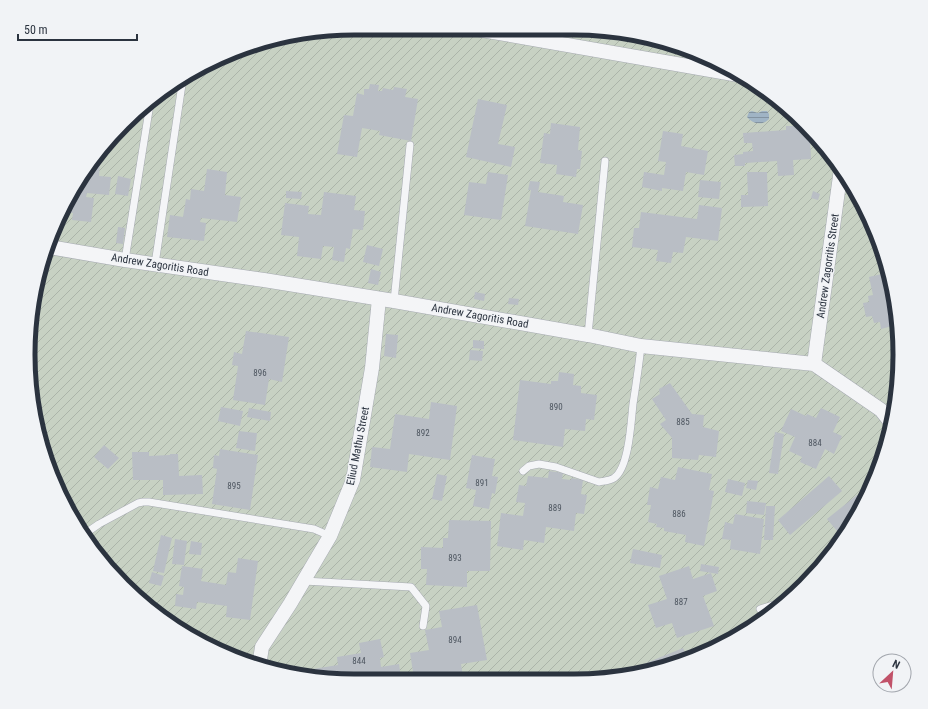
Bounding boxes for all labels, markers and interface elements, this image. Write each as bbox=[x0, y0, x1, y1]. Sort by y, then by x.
scale bar bbox=[18, 16, 137, 42]
text: 50 m bbox=[24, 23, 48, 37]
street label: Andrew Zagorritis Street bbox=[814, 213, 842, 319]
street label: Andrew Zagoritis Road bbox=[110, 251, 210, 279]
street label: Andrew Zagoritis Road bbox=[430, 301, 530, 331]
house number: 896 bbox=[253, 368, 267, 378]
house number: 890 bbox=[549, 402, 563, 412]
street label: Eliud Mathu Street bbox=[344, 406, 372, 486]
house number: 885 bbox=[676, 417, 690, 427]
house number: 892 bbox=[416, 428, 430, 438]
house number: 884 bbox=[808, 438, 822, 448]
house number: 891 bbox=[475, 478, 489, 488]
house number: 895 bbox=[227, 481, 241, 491]
house number: 889 bbox=[548, 503, 562, 513]
house number: 886 bbox=[672, 509, 686, 519]
house number: 893 bbox=[448, 553, 462, 563]
house number: 887 bbox=[674, 597, 688, 607]
house number: 894 bbox=[448, 635, 462, 645]
north arrow bbox=[872, 653, 912, 693]
house number: 844 bbox=[352, 656, 366, 666]
text: N bbox=[890, 657, 902, 672]

